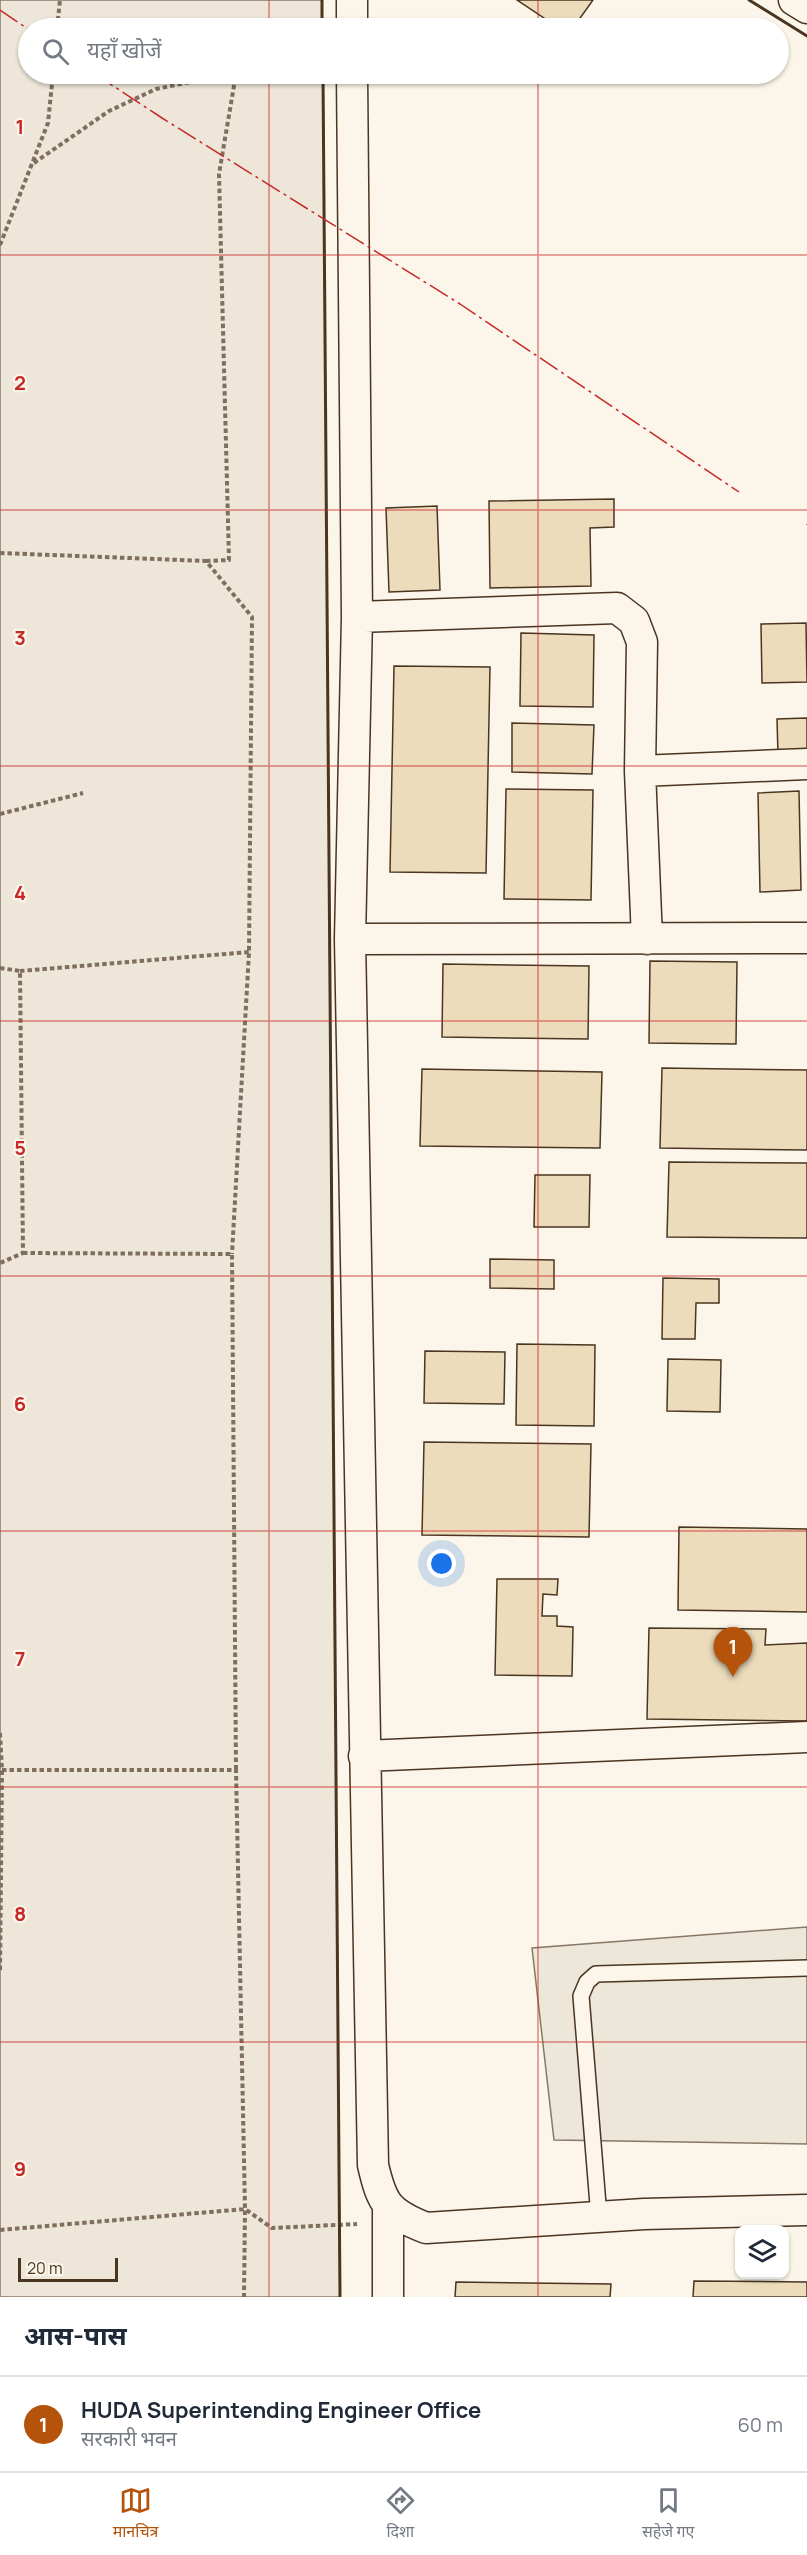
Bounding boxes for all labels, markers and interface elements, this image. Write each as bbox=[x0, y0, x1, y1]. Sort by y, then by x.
search box bbox=[18, 18, 789, 84]
icon: search bbox=[39, 35, 72, 68]
text: यहाँ खोजें bbox=[87, 35, 162, 65]
text: 1 bbox=[16, 113, 24, 140]
text: 2 bbox=[14, 369, 26, 396]
text: 3 bbox=[14, 624, 26, 651]
text: 4 bbox=[14, 879, 26, 906]
text: 5 bbox=[14, 1134, 26, 1161]
text: 6 bbox=[14, 1390, 26, 1417]
your location bbox=[427, 1549, 456, 1578]
pin: 1 bbox=[714, 1628, 752, 1677]
text: 7 bbox=[15, 1645, 25, 1672]
text: 8 bbox=[14, 1900, 26, 1927]
text: 9 bbox=[14, 2155, 26, 2182]
map controls bbox=[735, 2225, 789, 2279]
button: layers bbox=[735, 2225, 789, 2279]
scale bar bbox=[18, 2255, 118, 2282]
text: 20 m bbox=[27, 2257, 63, 2279]
text: आस-पास bbox=[24, 2317, 127, 2353]
text: HUDA Superintending Engineer Office bbox=[81, 2395, 481, 2425]
text: 1 bbox=[39, 2411, 48, 2438]
text: 60 m bbox=[737, 2411, 783, 2438]
text: सरकारी भवन bbox=[81, 2425, 177, 2452]
tab: मानचित्र bbox=[113, 2484, 158, 2544]
tab: दिशा bbox=[384, 2484, 417, 2544]
tab: सहेजे गए bbox=[642, 2484, 694, 2544]

